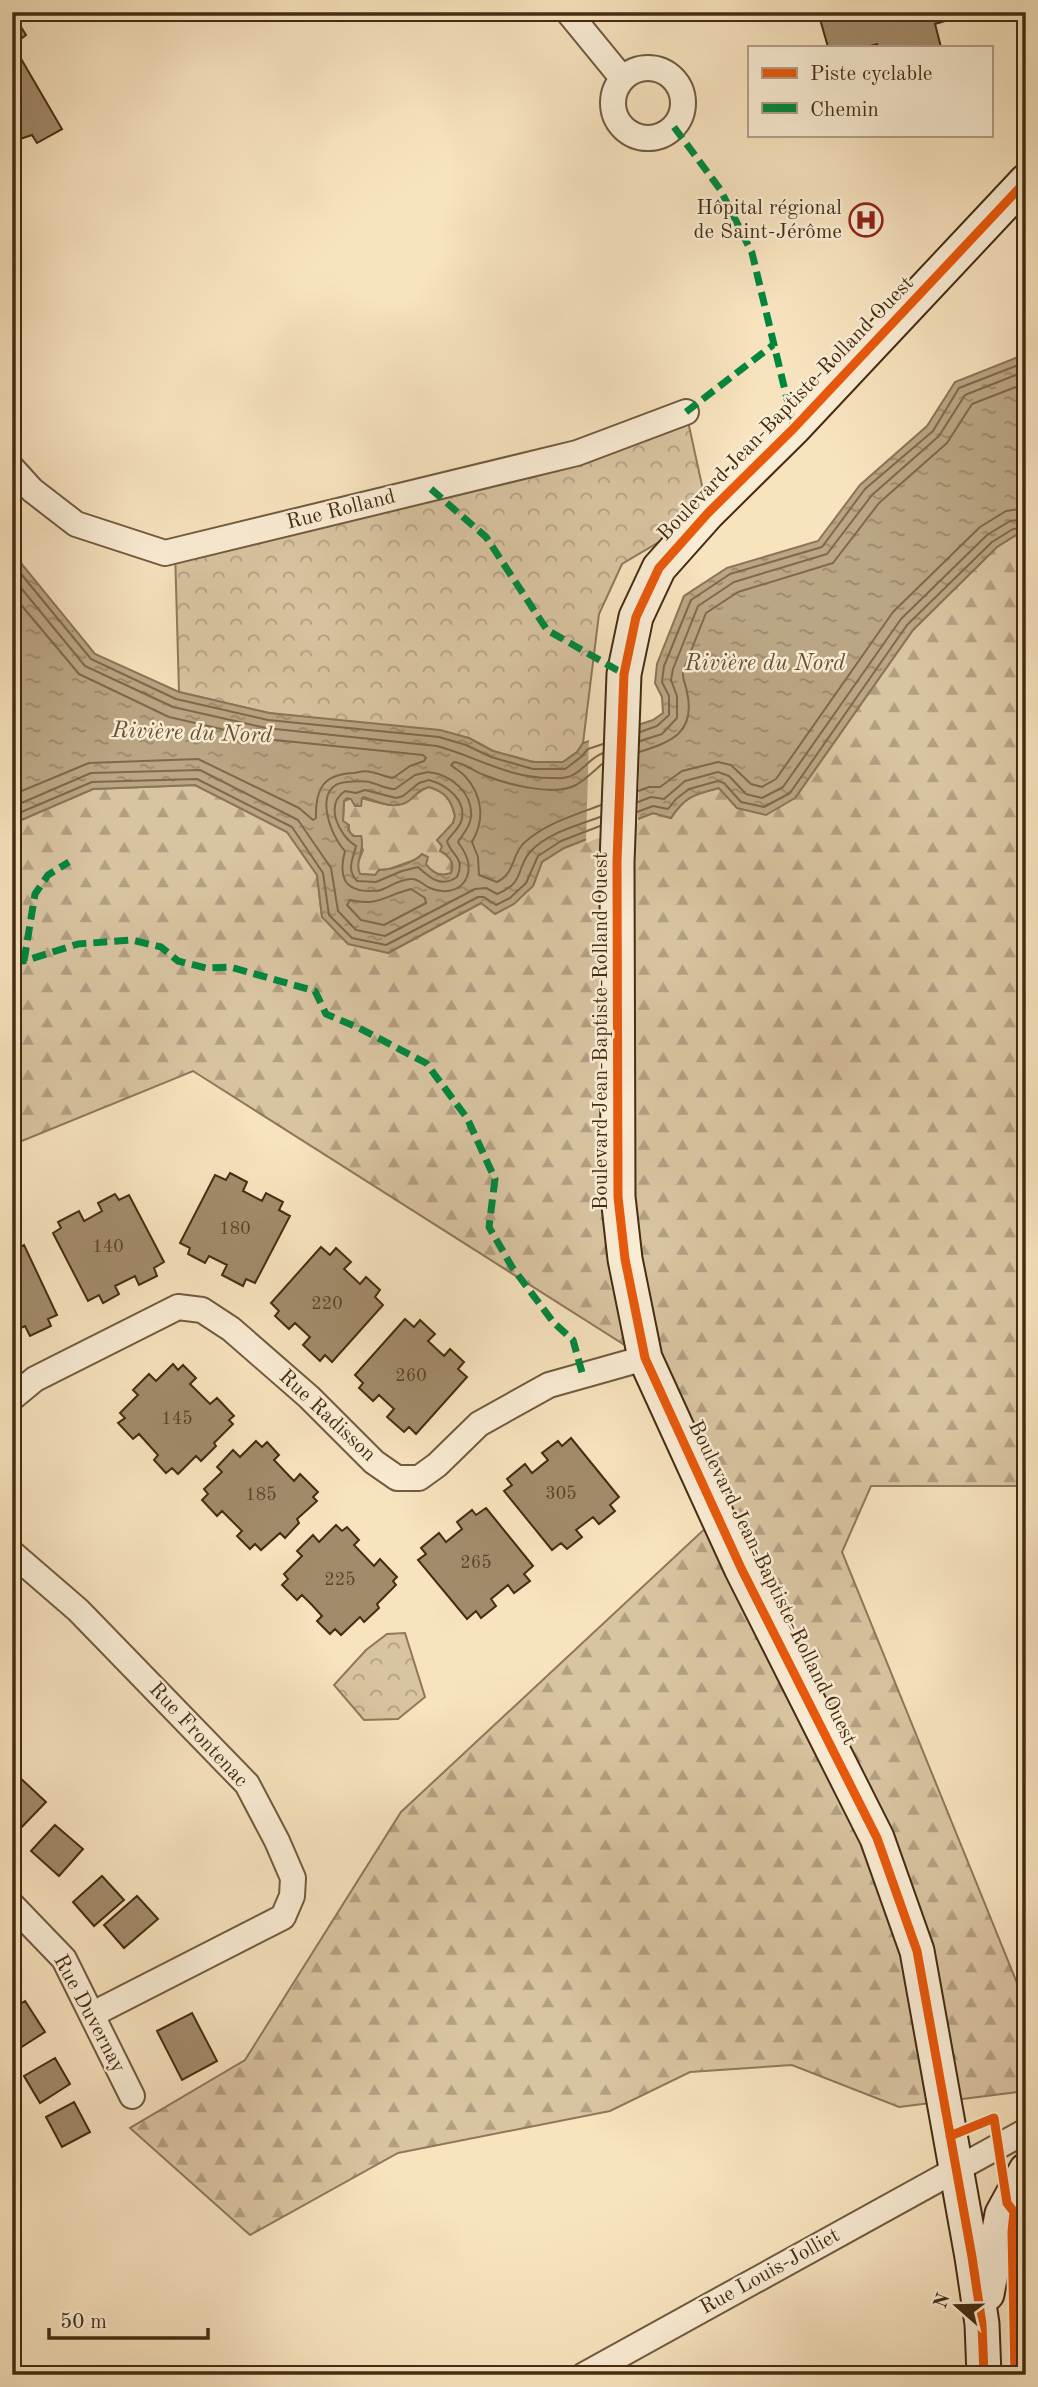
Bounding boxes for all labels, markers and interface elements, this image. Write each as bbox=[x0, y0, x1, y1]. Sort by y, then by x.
legend bbox=[748, 46, 992, 136]
text: Piste cyclable bbox=[810, 64, 933, 85]
text: Chemin bbox=[810, 100, 879, 121]
place label: Hôpital régional de Saint-Jérôme bbox=[694, 198, 842, 243]
hospital icon: Hôpital régional de Saint-Jérôme bbox=[847, 201, 885, 239]
street label: Boulevard Jean-Baptiste-Rolland Ouest bbox=[654, 273, 918, 545]
street label: Rue Rolland bbox=[284, 486, 398, 534]
water label: Rivière du Nord bbox=[684, 652, 846, 675]
water label: Rivière du Nord bbox=[110, 719, 273, 747]
street label: Boulevard Jean-Baptiste-Rolland Ouest bbox=[591, 852, 612, 1210]
house number: 180 bbox=[219, 1220, 251, 1238]
house number: 140 bbox=[92, 1238, 124, 1256]
house number: 220 bbox=[311, 1295, 343, 1313]
street label: Rue Radisson bbox=[275, 1366, 379, 1466]
house number: 260 bbox=[395, 1367, 427, 1385]
house number: 145 bbox=[161, 1410, 193, 1428]
street label: Boulevard Jean-Baptiste-Rolland Ouest bbox=[684, 1417, 860, 1749]
house number: 305 bbox=[545, 1485, 577, 1503]
house number: 185 bbox=[245, 1486, 277, 1504]
house number: 265 bbox=[460, 1554, 492, 1572]
house number: 225 bbox=[324, 1571, 356, 1589]
street label: Rue Frontenac bbox=[145, 1679, 251, 1791]
street label: Rue Duvernay bbox=[49, 1952, 129, 2076]
street label: Rue Louis-Jolliet bbox=[697, 2225, 843, 2319]
north arrow bbox=[922, 2272, 992, 2342]
text: N bbox=[932, 2291, 955, 2311]
scale bar bbox=[49, 2296, 208, 2340]
text: 50 m bbox=[60, 2312, 107, 2333]

